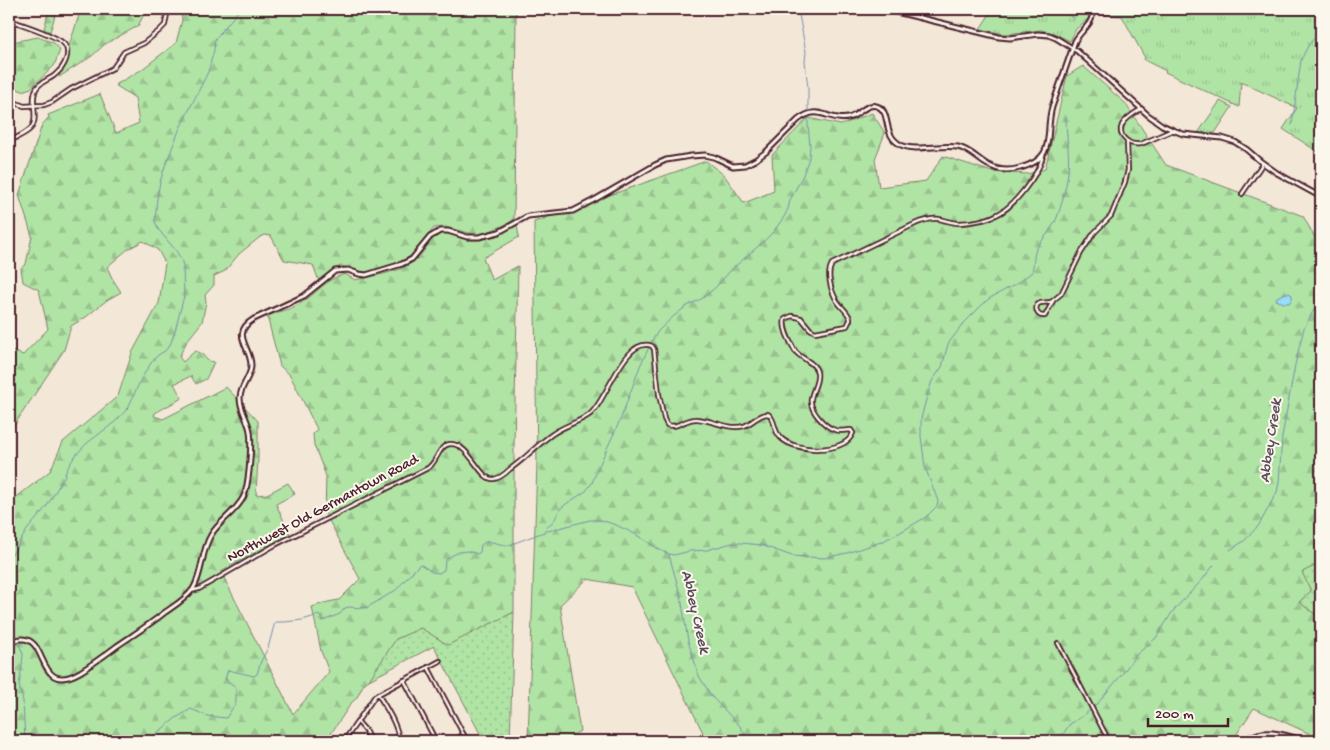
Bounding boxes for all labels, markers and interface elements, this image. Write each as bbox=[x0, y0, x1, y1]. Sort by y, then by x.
water label: Abbey Creek bbox=[1257, 396, 1288, 484]
street label: Northwest Old Germantown Road bbox=[224, 450, 423, 567]
water label: Abbey Creek bbox=[675, 569, 713, 657]
scale bar bbox=[1148, 695, 1228, 727]
text: 200 m bbox=[1155, 706, 1194, 724]

